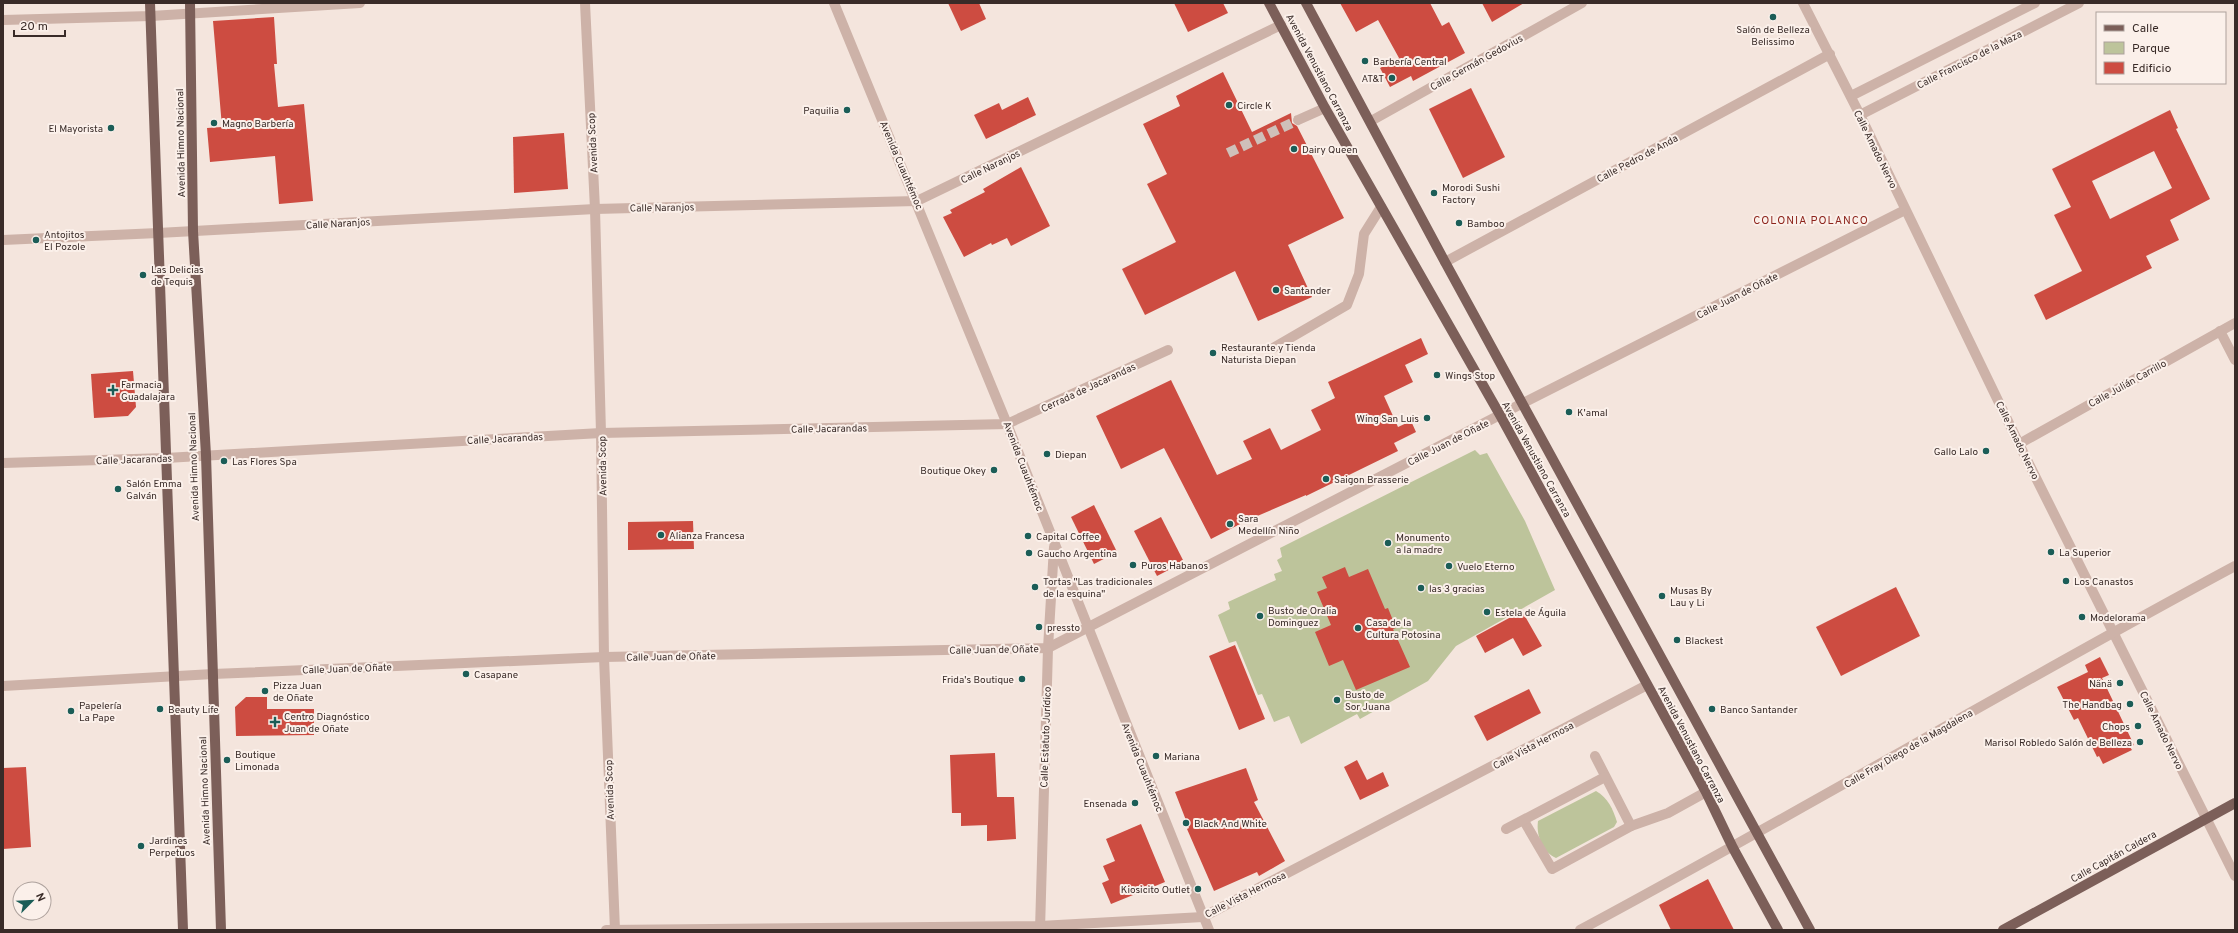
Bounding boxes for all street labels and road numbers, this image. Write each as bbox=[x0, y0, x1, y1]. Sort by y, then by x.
street label: Avenida Venustiano Carranza bbox=[1282, 12, 1355, 133]
street label: Calle Francisco de la Maza bbox=[1915, 28, 2025, 93]
street label: Calle Germán Gedovius bbox=[1428, 32, 1526, 94]
street label: Avenida Himno Nacional bbox=[174, 88, 189, 198]
street label: Calle Amado Nervo bbox=[1850, 108, 1899, 191]
street label: Avenida Scop bbox=[585, 112, 602, 173]
street label: Avenida Cuauhtémoc bbox=[876, 119, 925, 212]
street label: Calle Pedro de Anda bbox=[1595, 132, 1681, 186]
street label: Calle Naranjos bbox=[959, 147, 1023, 187]
street label: Calle Naranjos bbox=[630, 201, 695, 216]
street label: Calle Naranjos bbox=[305, 216, 371, 233]
street label: Calle Juan de Oñate bbox=[1695, 270, 1781, 322]
street label: Calle Julián Carrillo bbox=[2086, 357, 2169, 411]
street label: Cerrada de Jacarandas bbox=[1039, 361, 1138, 416]
street label: Avenida Venustiano Carranza bbox=[1498, 399, 1573, 520]
street label: Calle Amado Nervo bbox=[1992, 399, 2041, 482]
street label: Avenida Himno Nacional bbox=[186, 412, 203, 522]
street label: Calle Juan de Oñate bbox=[1406, 417, 1492, 469]
street label: Avenida Cuauhtémoc bbox=[999, 420, 1046, 513]
street label: Calle Jacarandas bbox=[791, 422, 868, 437]
street label: Calle Jacarandas bbox=[467, 431, 544, 448]
street label: Avenida Scop bbox=[596, 435, 611, 496]
street label: Calle Jacarandas bbox=[96, 453, 173, 468]
street label: Calle Juan de Oñate bbox=[949, 643, 1039, 658]
street label: Calle Juan de Oñate bbox=[626, 650, 716, 665]
street label: Calle Juan de Oñate bbox=[302, 661, 392, 678]
street label: Avenida Venustiano Carranza bbox=[1654, 684, 1727, 805]
street label: Calle Estatuto Jurídico bbox=[1038, 686, 1055, 788]
street label: Calle Amado Nervo bbox=[2136, 689, 2185, 772]
street label: Calle Fray Diego de la Magdalena bbox=[1842, 707, 1976, 792]
street label: Calle Vista Hermosa bbox=[1491, 720, 1576, 773]
street label: Avenida Cuauhtémoc bbox=[1118, 721, 1165, 814]
street label: Avenida Himno Nacional bbox=[197, 736, 214, 846]
street label: Avenida Scop bbox=[603, 759, 618, 820]
street label: Calle Capitán Caldera bbox=[2069, 828, 2159, 886]
street label: Calle Vista Hermosa bbox=[1203, 869, 1289, 921]

